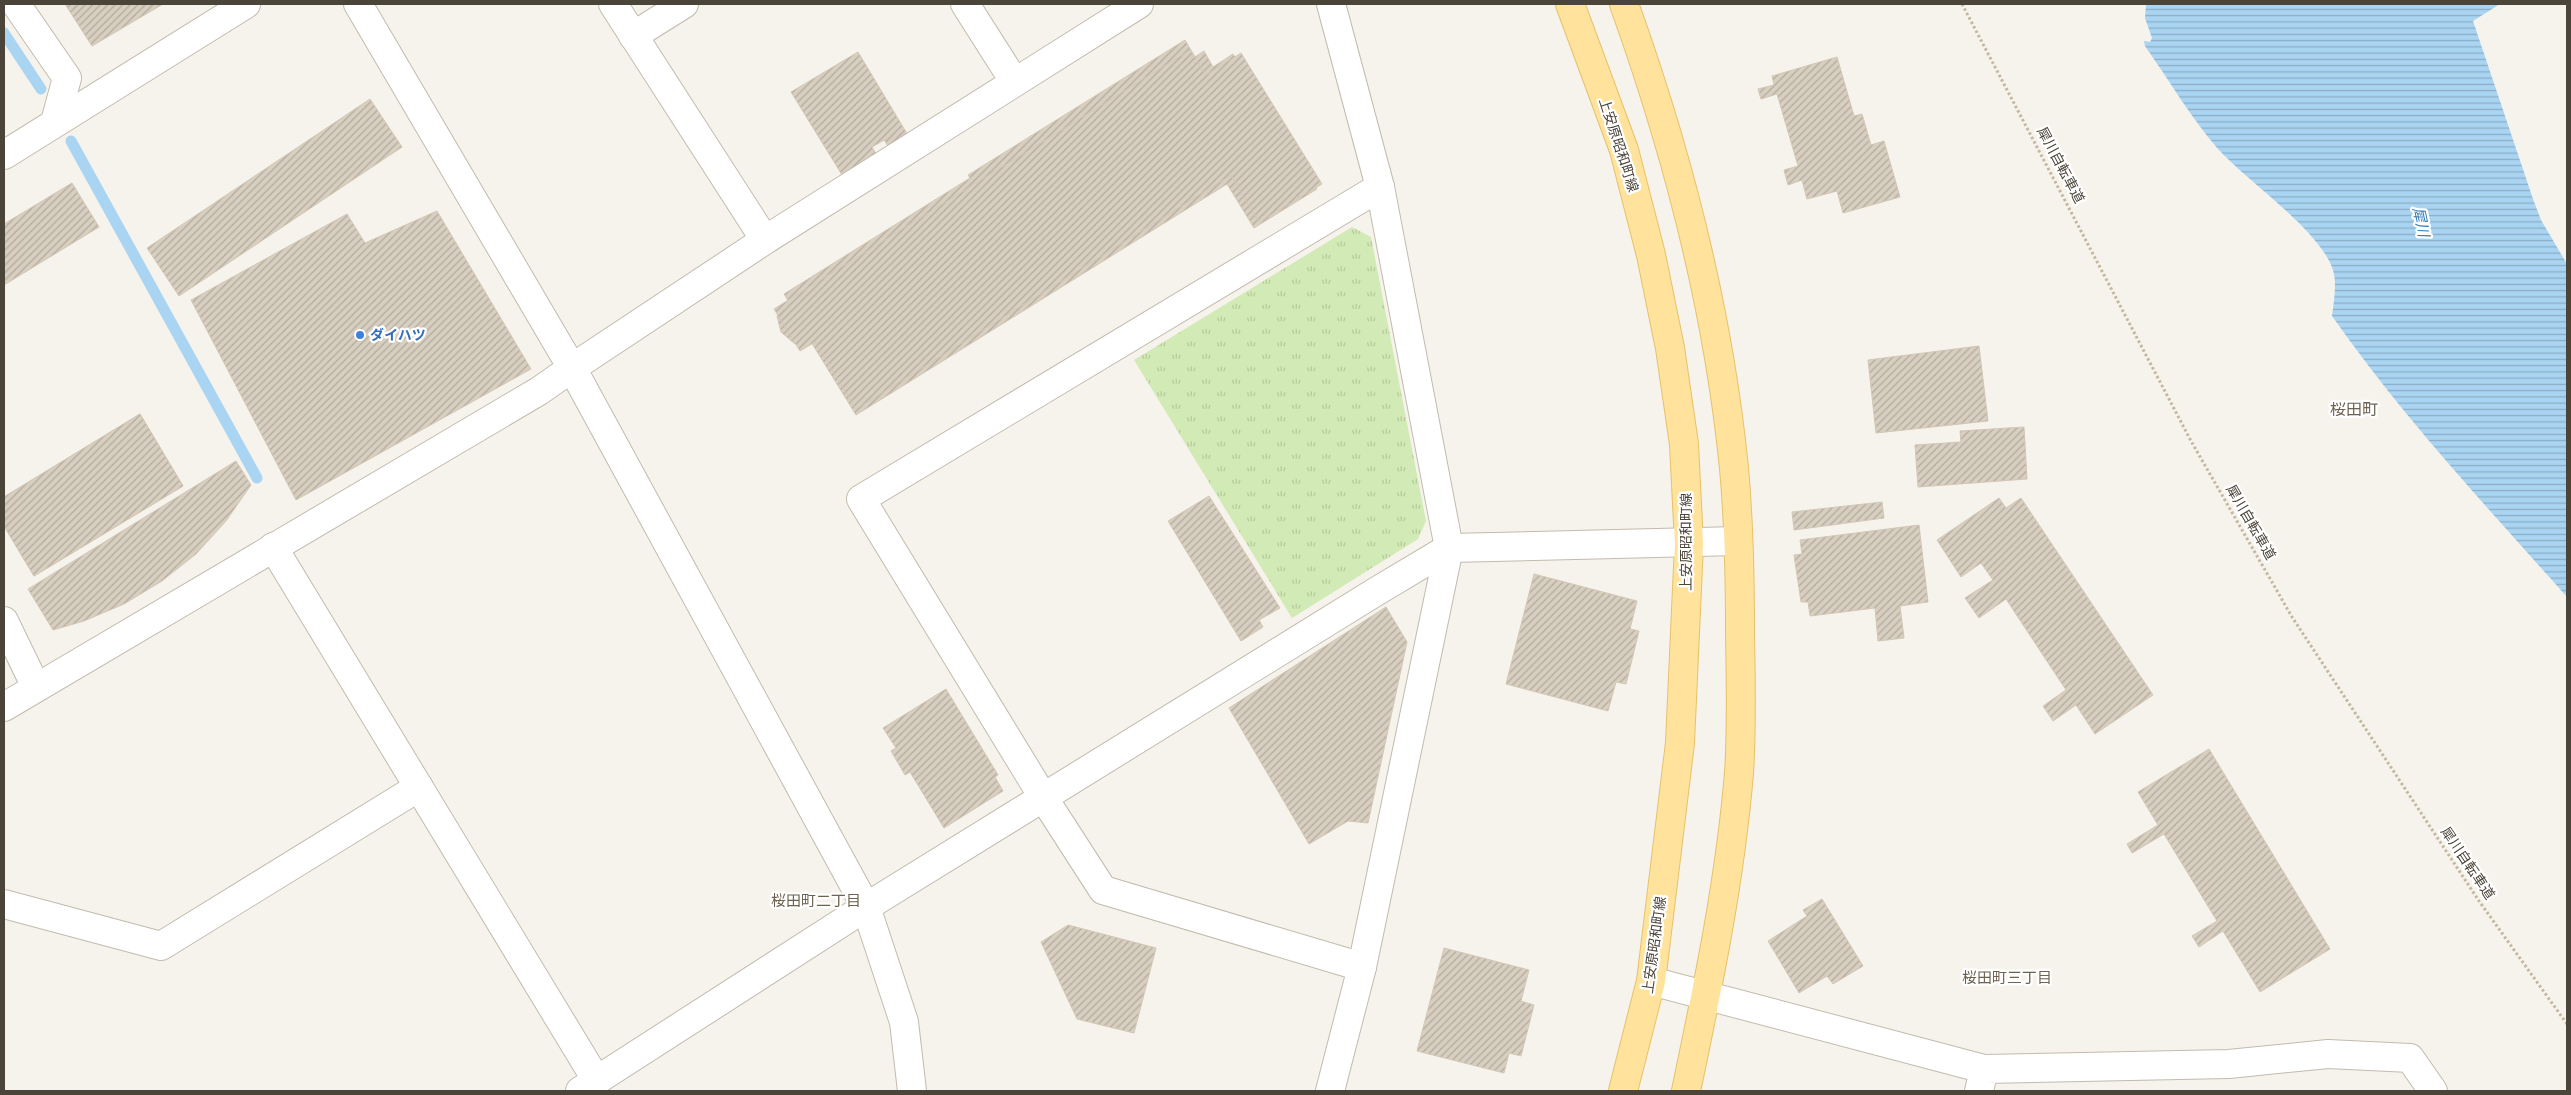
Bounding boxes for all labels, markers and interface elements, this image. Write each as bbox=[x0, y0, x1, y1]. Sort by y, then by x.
street label: 上安原昭和町線 bbox=[1596, 96, 1642, 194]
street label: 犀川自転車道 bbox=[2034, 124, 2088, 206]
water label: 犀川 bbox=[2409, 205, 2433, 240]
place label: ダイハツ bbox=[370, 327, 426, 343]
marker: ダイハツ bbox=[354, 329, 366, 341]
district label: 桜田町 bbox=[2330, 400, 2378, 419]
street label: 犀川自転車道 bbox=[2223, 482, 2279, 562]
street label: 上安原昭和町線 bbox=[1678, 493, 1694, 591]
street label: 犀川自転車道 bbox=[2438, 824, 2498, 902]
district label: 桜田町二丁目 bbox=[771, 892, 861, 910]
street label: 上安原昭和町線 bbox=[1639, 895, 1669, 995]
district label: 桜田町三丁目 bbox=[1962, 969, 2052, 987]

